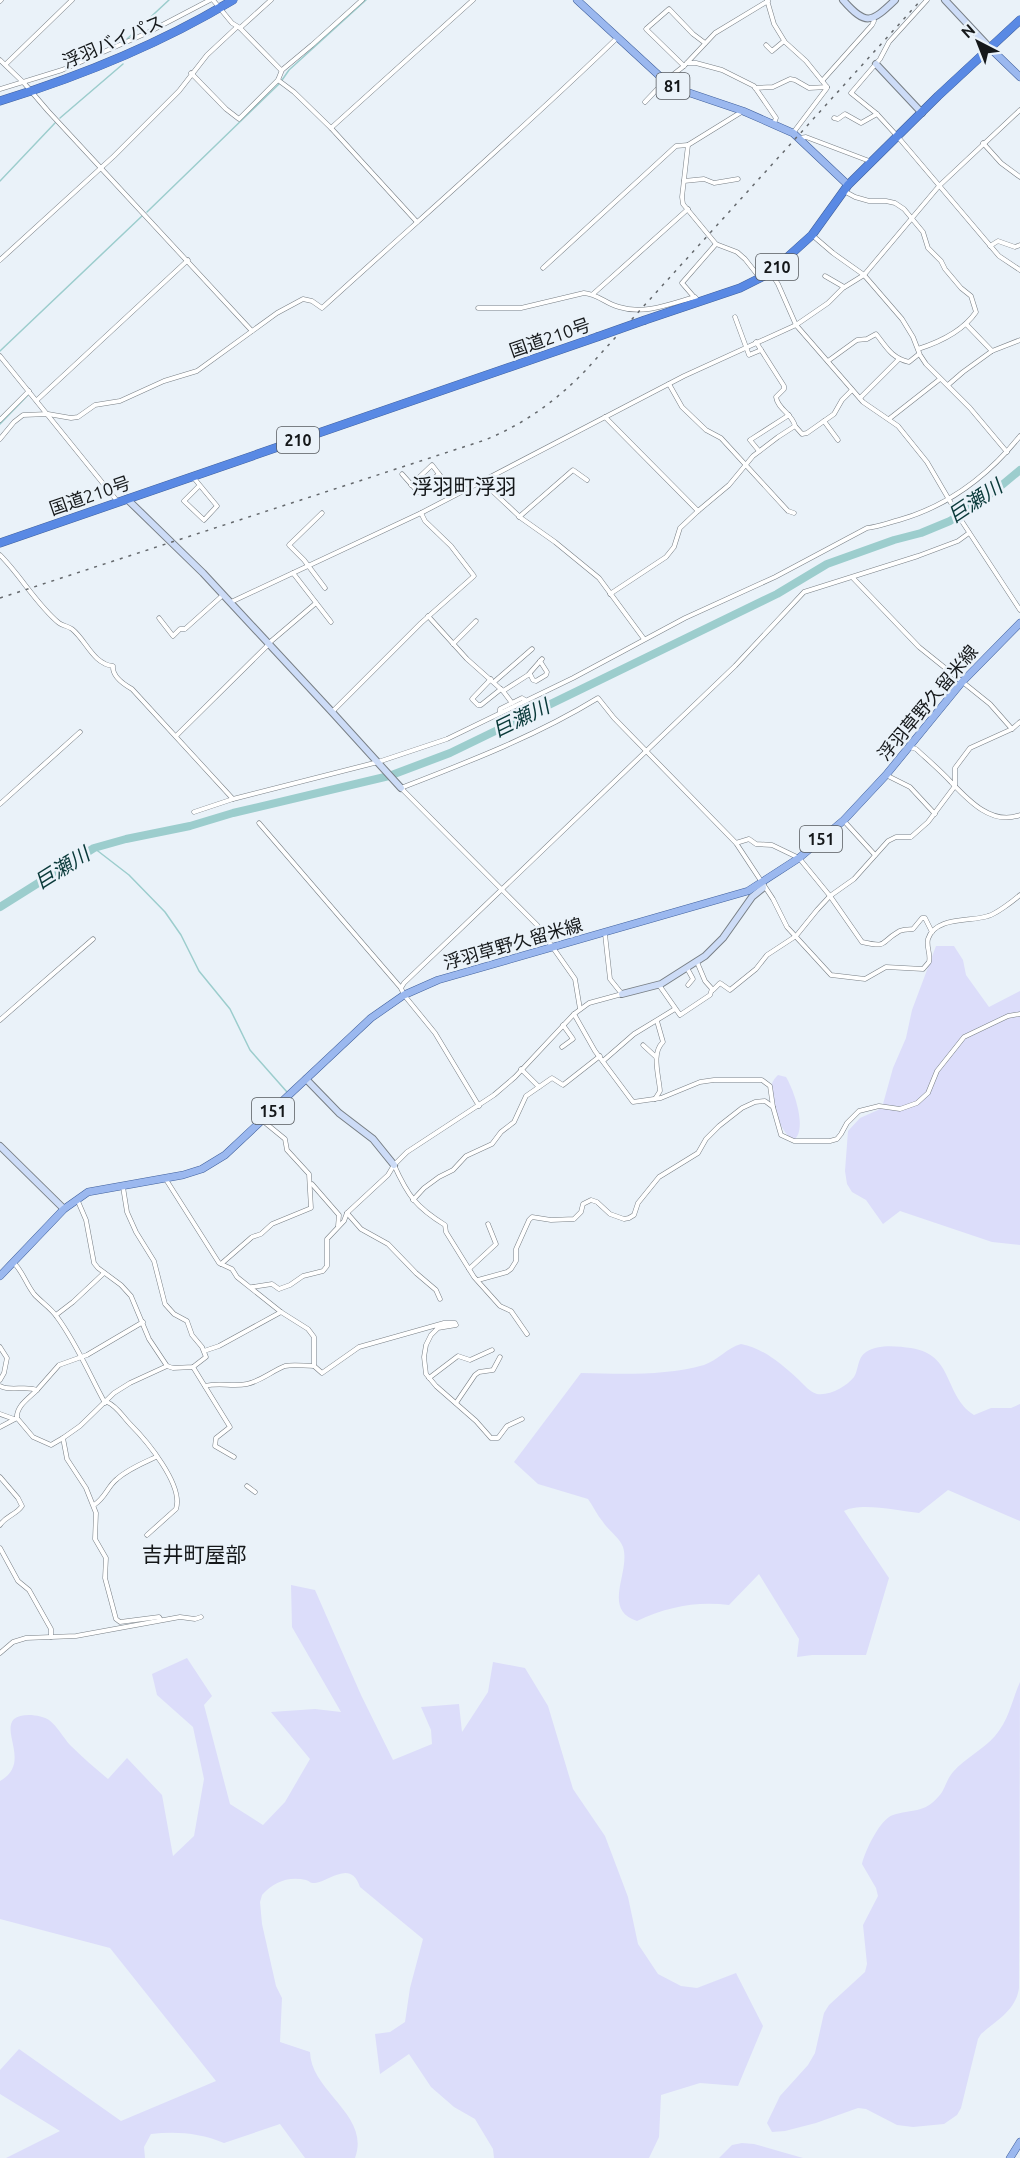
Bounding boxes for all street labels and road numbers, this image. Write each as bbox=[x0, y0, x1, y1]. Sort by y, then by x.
street label: 浮羽バイパス bbox=[59, 11, 166, 71]
road number: 81 bbox=[656, 73, 690, 99]
road number: 210 bbox=[756, 254, 798, 280]
street label: 国道210号 bbox=[506, 314, 593, 360]
road number: 210 bbox=[277, 427, 319, 453]
street label: 国道210号 bbox=[46, 472, 133, 518]
street label: 浮羽草野久留米線 bbox=[873, 641, 981, 764]
road number: 151 bbox=[800, 826, 842, 852]
street label: 浮羽草野久留米線 bbox=[441, 914, 585, 972]
road number: 151 bbox=[252, 1098, 294, 1124]

